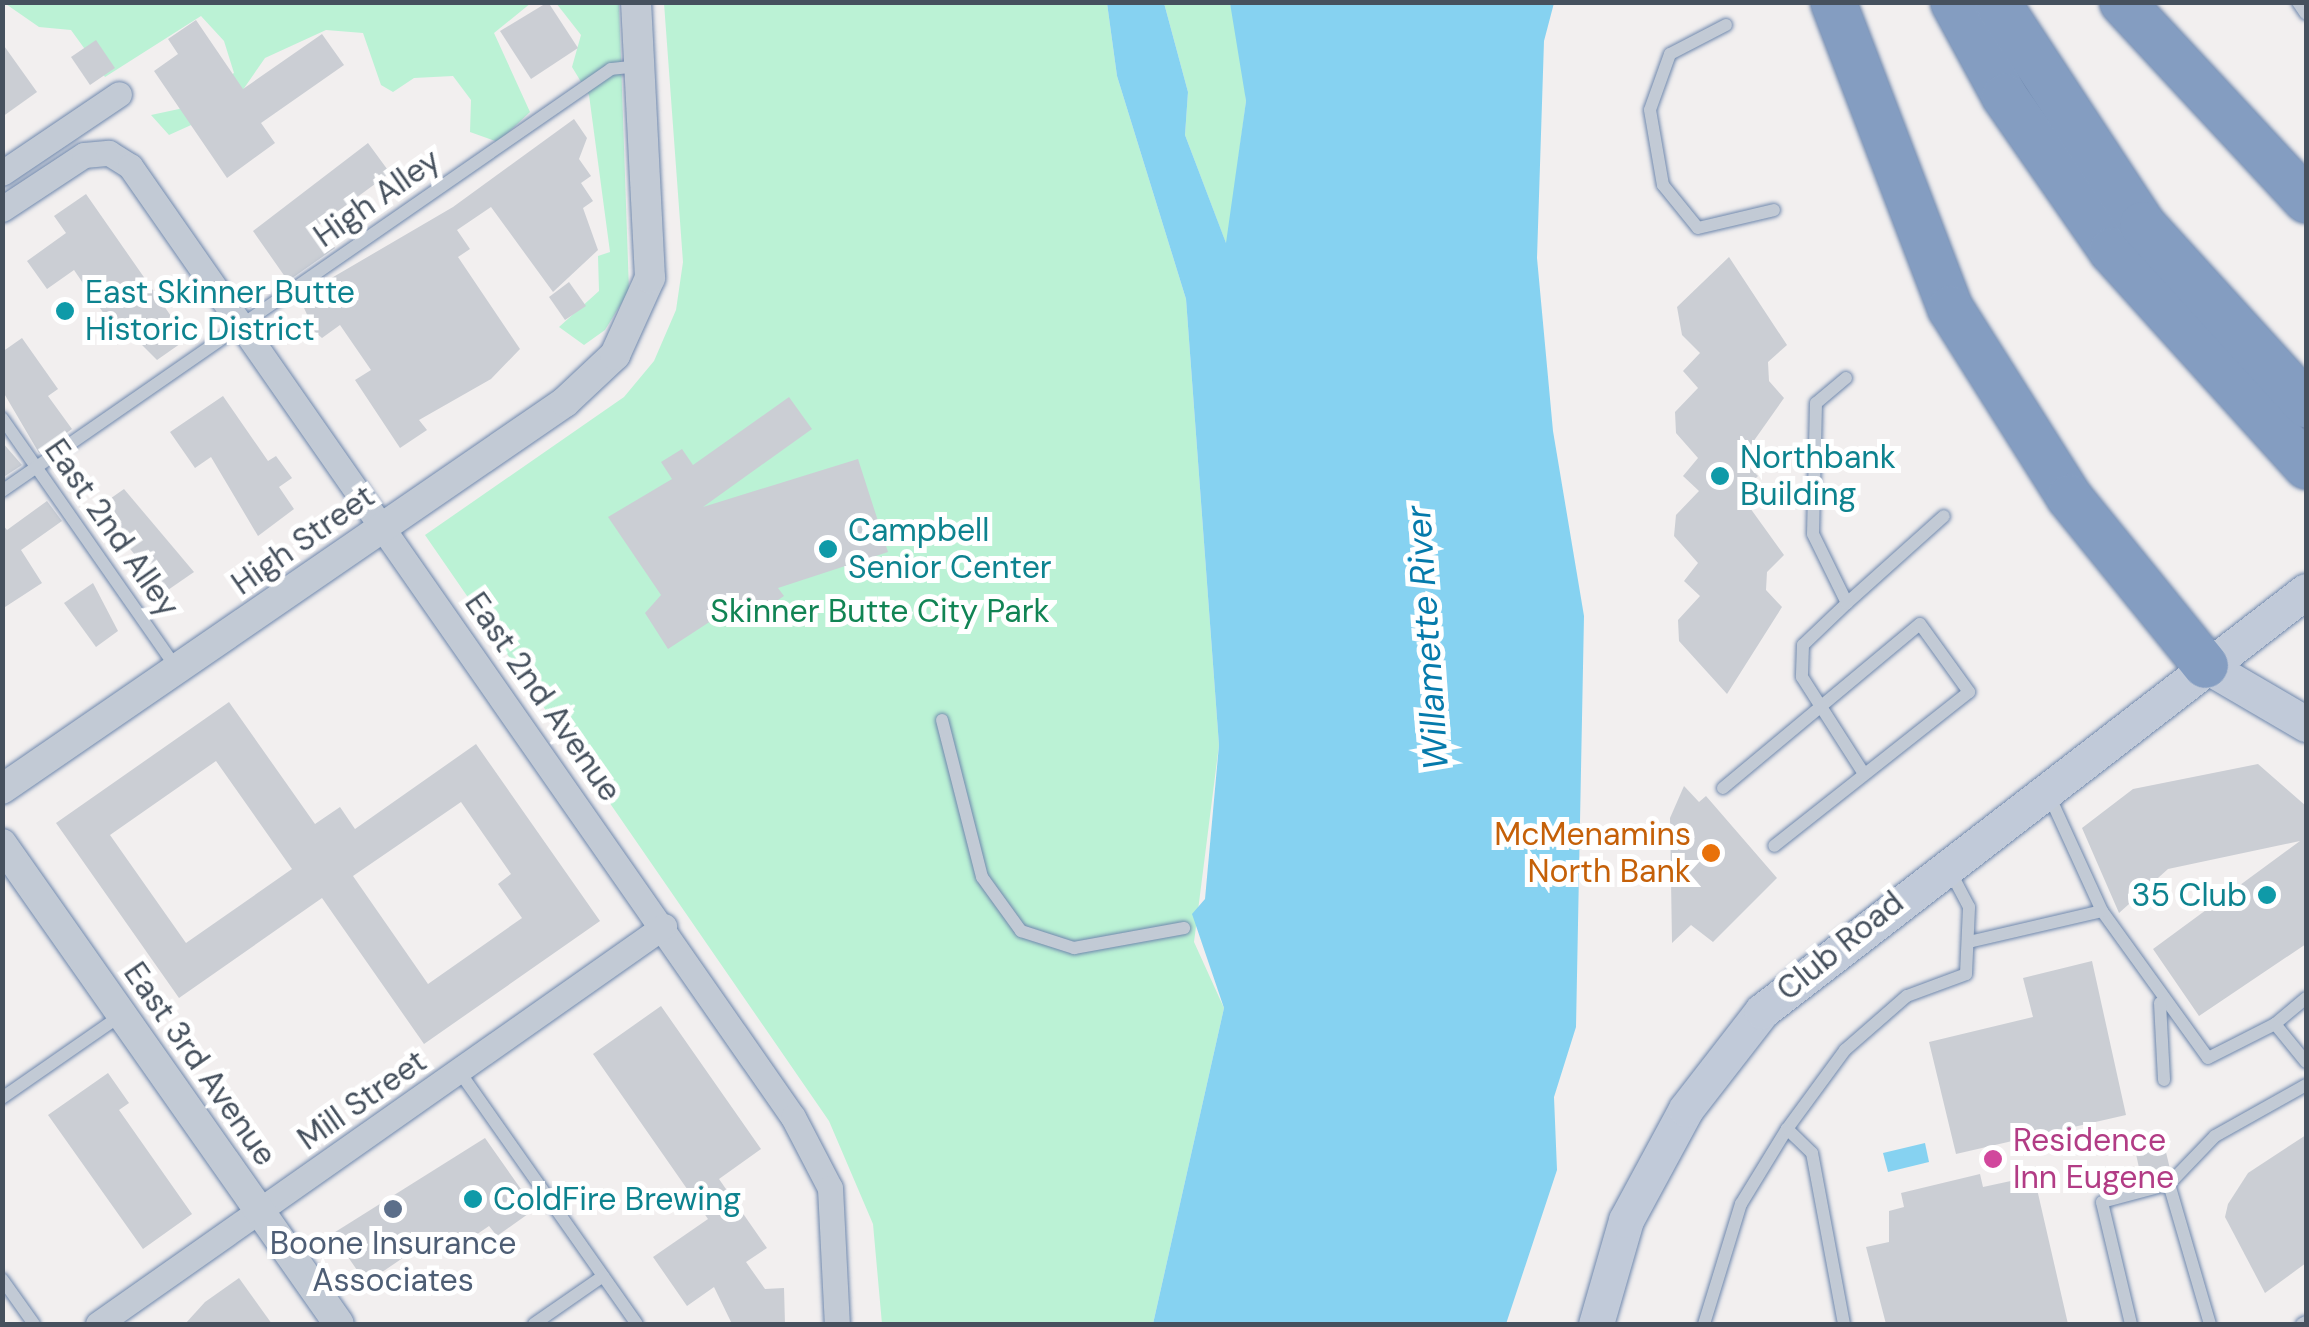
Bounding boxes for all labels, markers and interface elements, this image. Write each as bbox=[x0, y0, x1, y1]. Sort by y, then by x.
street label: High Alley bbox=[307, 141, 447, 255]
place label: East Skinner Butte Historic District bbox=[85, 274, 355, 349]
marker: East Skinner Butte Historic District bbox=[54, 300, 76, 322]
street label: East 2nd Alley bbox=[37, 432, 187, 624]
place label: Northbank Building bbox=[1740, 439, 1896, 514]
marker: Northbank Building bbox=[1709, 465, 1731, 487]
street label: High Street bbox=[224, 477, 382, 603]
water label: Willamette River bbox=[1397, 504, 1457, 772]
place label: Campbell Senior Center bbox=[848, 512, 1052, 587]
marker: Campbell Senior Center bbox=[817, 538, 839, 560]
street label: East 2nd Avenue bbox=[457, 585, 629, 809]
park label: Skinner Butte City Park bbox=[710, 592, 1050, 630]
place label: McMenamins North Bank bbox=[1494, 816, 1691, 891]
marker: McMenamins North Bank bbox=[1700, 842, 1722, 864]
place label: 35 Club bbox=[2132, 876, 2247, 914]
street label: Club Road bbox=[1769, 883, 1911, 1009]
marker: 35 Club bbox=[2256, 884, 2278, 906]
street label: East 3rd Avenue bbox=[116, 955, 284, 1173]
street label: Mill Street bbox=[290, 1042, 434, 1158]
place label: Residence Inn Eugene bbox=[2013, 1122, 2174, 1197]
marker: Residence Inn Eugene bbox=[1982, 1148, 2004, 1170]
place label: ColdFire Brewing bbox=[493, 1180, 741, 1218]
marker: ColdFire Brewing bbox=[462, 1188, 484, 1210]
marker: Boone Insurance Associates bbox=[382, 1198, 404, 1220]
place label: Boone Insurance Associates bbox=[270, 1225, 516, 1300]

